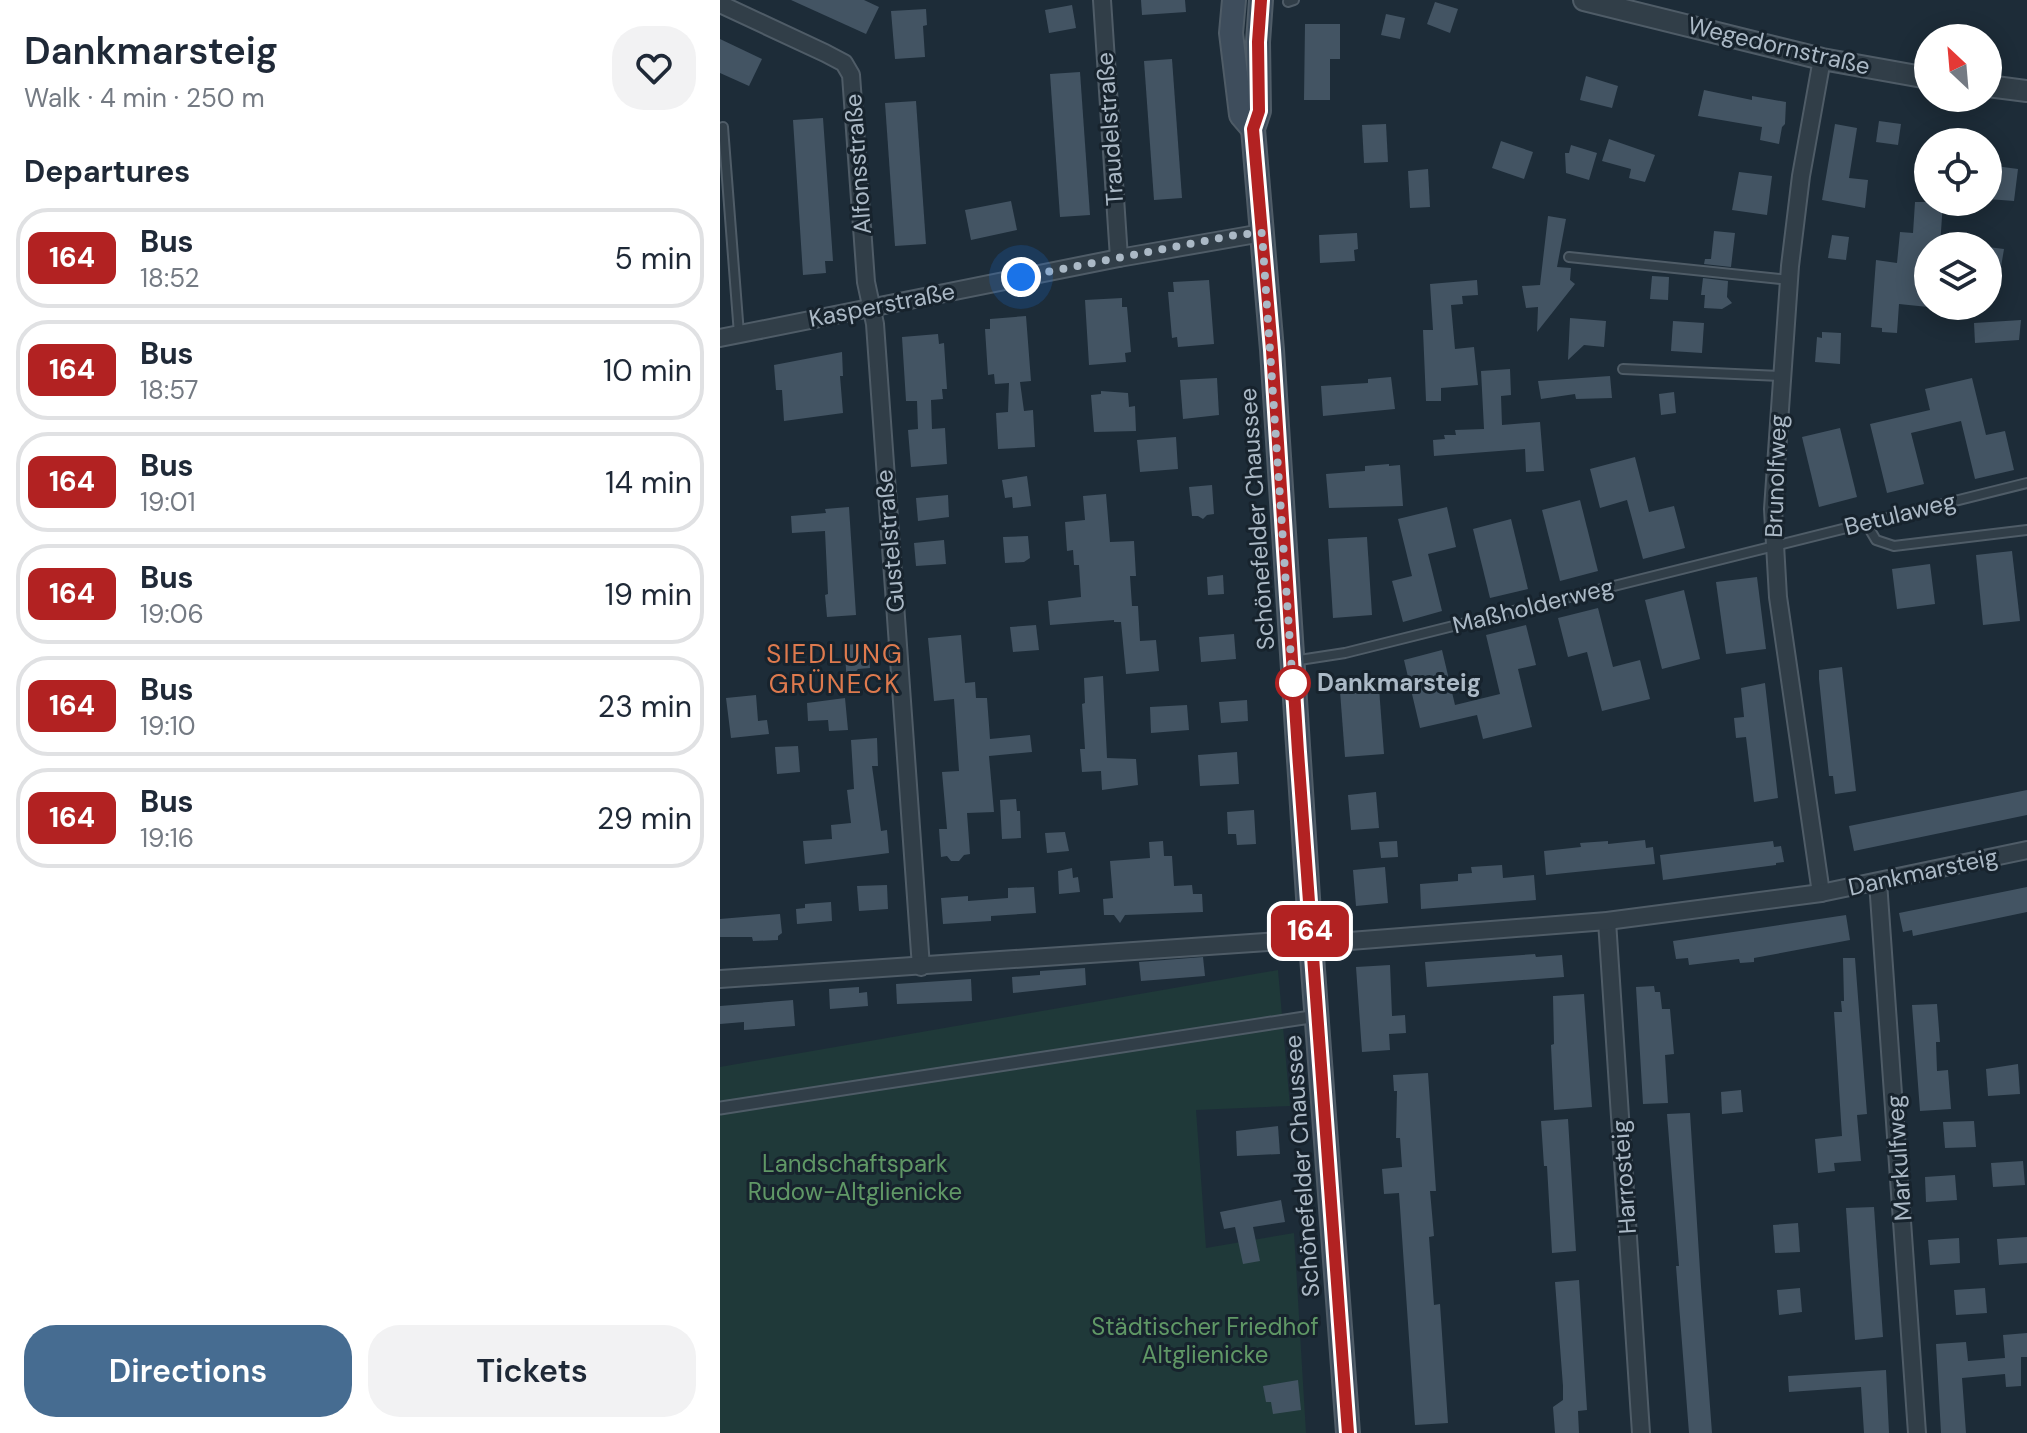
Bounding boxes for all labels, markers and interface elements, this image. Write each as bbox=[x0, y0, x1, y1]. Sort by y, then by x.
street label: Wegedornstraße bbox=[1685, 9, 1873, 82]
north arrow bbox=[1914, 24, 2002, 112]
map controls bbox=[1914, 24, 2002, 320]
text: Dankmarsteig bbox=[24, 26, 278, 76]
button: heart bbox=[612, 26, 696, 110]
street label: Traudelstraße bbox=[1089, 51, 1130, 207]
text: Walk · 4 min · 250 m bbox=[24, 81, 265, 115]
street label: Alfonsstraße bbox=[837, 93, 878, 235]
button: locate bbox=[1914, 128, 2002, 216]
text: Departures bbox=[24, 152, 190, 191]
text: Bus bbox=[140, 222, 194, 261]
button: layers bbox=[1914, 232, 2002, 320]
text: 164 bbox=[49, 239, 95, 276]
text: 5 min bbox=[615, 239, 692, 278]
your location bbox=[1001, 257, 1041, 297]
text: 18:52 bbox=[140, 261, 200, 295]
street label: Kasperstraße bbox=[806, 275, 958, 334]
text: Bus bbox=[140, 334, 194, 373]
text: 164 bbox=[49, 351, 95, 388]
text: 10 min bbox=[603, 351, 692, 390]
text: 18:57 bbox=[140, 373, 198, 407]
street label: Schönefelder Chaussee bbox=[1232, 387, 1281, 651]
street label: Brunolfweg bbox=[1758, 414, 1793, 538]
text: Bus bbox=[140, 446, 194, 485]
text: 164 bbox=[49, 463, 95, 500]
text: 14 min bbox=[605, 463, 692, 502]
street label: Gustelstraße bbox=[868, 468, 911, 614]
text: 19:01 bbox=[140, 485, 196, 519]
street label: Betulaweg bbox=[1841, 485, 1959, 542]
text: Bus bbox=[140, 558, 194, 597]
street label: Maßholderweg bbox=[1449, 571, 1617, 640]
text: 164 bbox=[49, 575, 95, 612]
text: 19 min bbox=[605, 575, 692, 614]
text: 19:06 bbox=[140, 597, 204, 631]
district label: SIEDLUNG GRÜNECK bbox=[766, 637, 904, 701]
marker: Dankmarsteig bbox=[1276, 666, 1310, 700]
place label: Dankmarsteig bbox=[1317, 667, 1481, 698]
text: Bus bbox=[140, 670, 194, 709]
text: 164 bbox=[49, 687, 95, 724]
text: 23 min bbox=[598, 687, 692, 726]
text: 19:10 bbox=[140, 709, 196, 743]
text: Bus bbox=[140, 782, 194, 821]
text: 164 bbox=[49, 799, 95, 836]
text: 29 min bbox=[597, 799, 692, 838]
text: 19:16 bbox=[140, 821, 194, 855]
street label: Dankmarsteig bbox=[1845, 841, 2001, 902]
line badge: 164 bbox=[1264, 905, 1356, 957]
text: 164 bbox=[1287, 912, 1333, 949]
street label: Schönefelder Chaussee bbox=[1277, 1034, 1326, 1298]
street label: Markulfweg bbox=[1879, 1094, 1918, 1222]
street label: Harrosteig bbox=[1604, 1119, 1643, 1235]
park label: Landschaftspark Rudow-Altglienicke bbox=[748, 1148, 962, 1207]
park label: Städtischer Friedhof Altglienicke bbox=[1091, 1311, 1319, 1370]
button: Directions bbox=[24, 1325, 352, 1417]
button: Tickets bbox=[368, 1325, 696, 1417]

